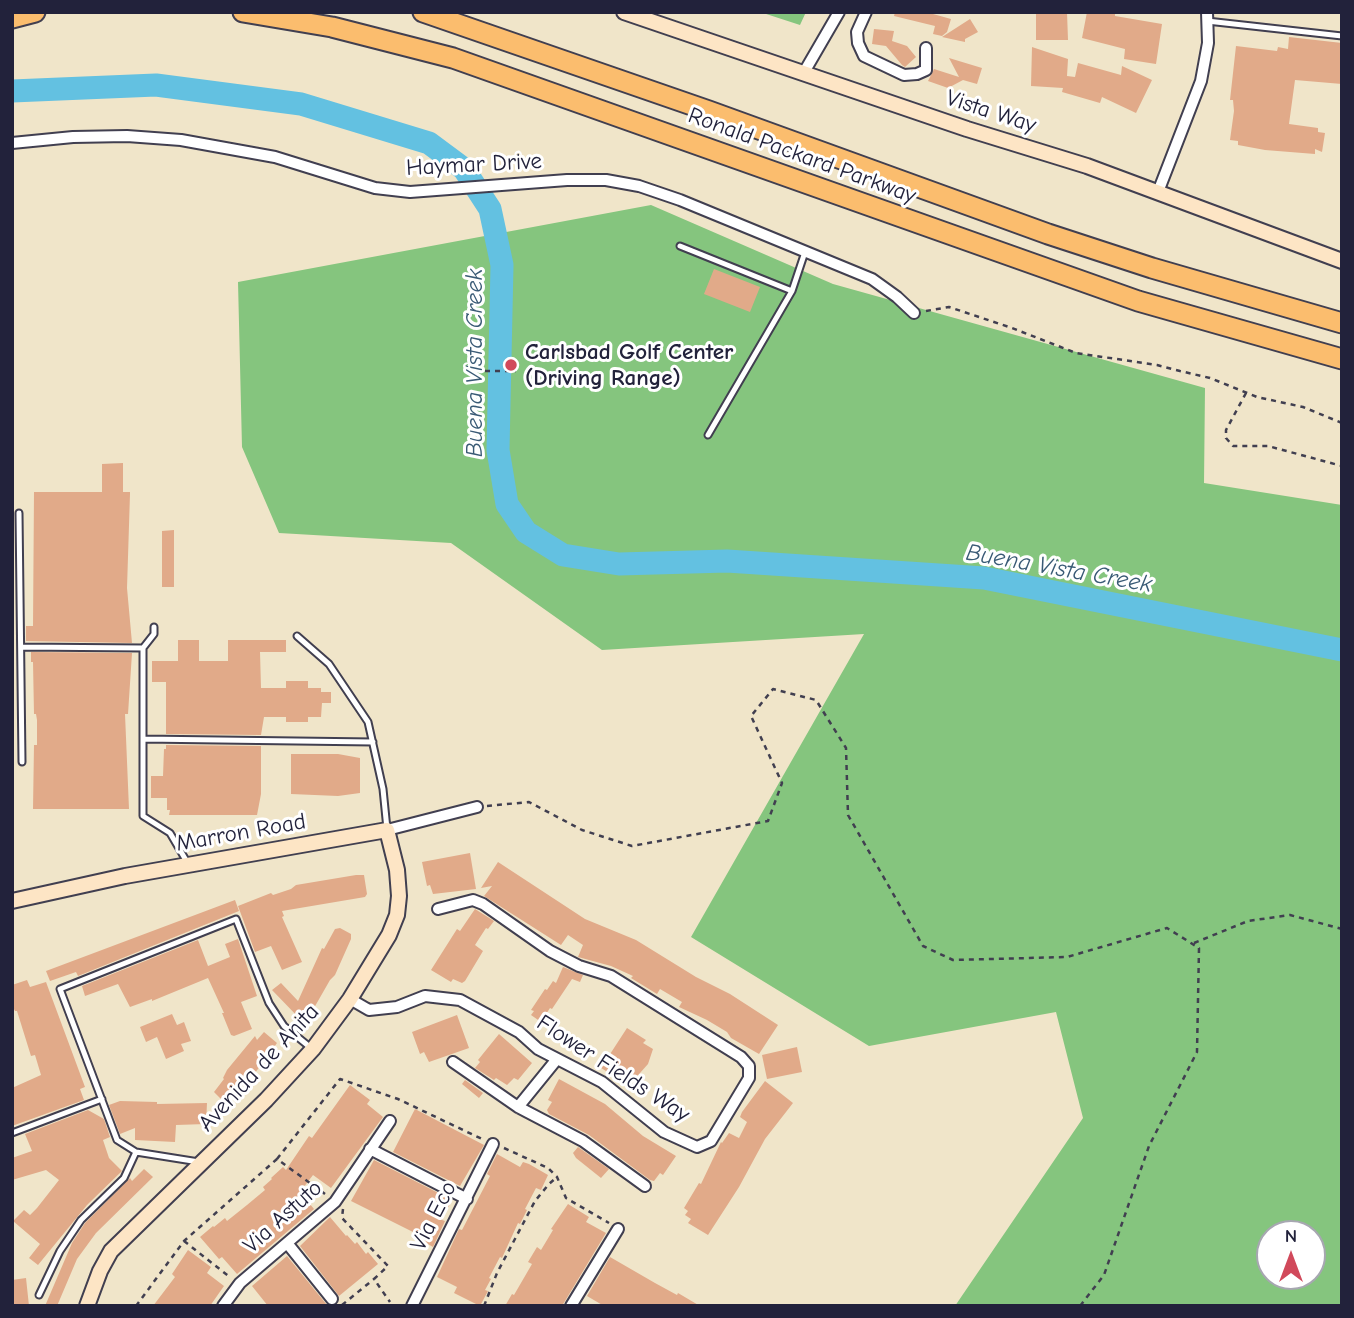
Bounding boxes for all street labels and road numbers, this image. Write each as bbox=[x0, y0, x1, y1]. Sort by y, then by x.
street label: Vista Way bbox=[942, 84, 1040, 140]
street label: Ronald Packard Parkway bbox=[684, 102, 920, 210]
street label: Haymar Drive bbox=[405, 148, 543, 182]
street label: Marron Road bbox=[174, 808, 308, 858]
street label: Avenida de Anita bbox=[193, 999, 325, 1137]
street label: Flower Fields Way bbox=[531, 1009, 695, 1129]
street label: Via Astuto bbox=[238, 1174, 328, 1260]
street label: Via Eco bbox=[405, 1177, 463, 1255]

